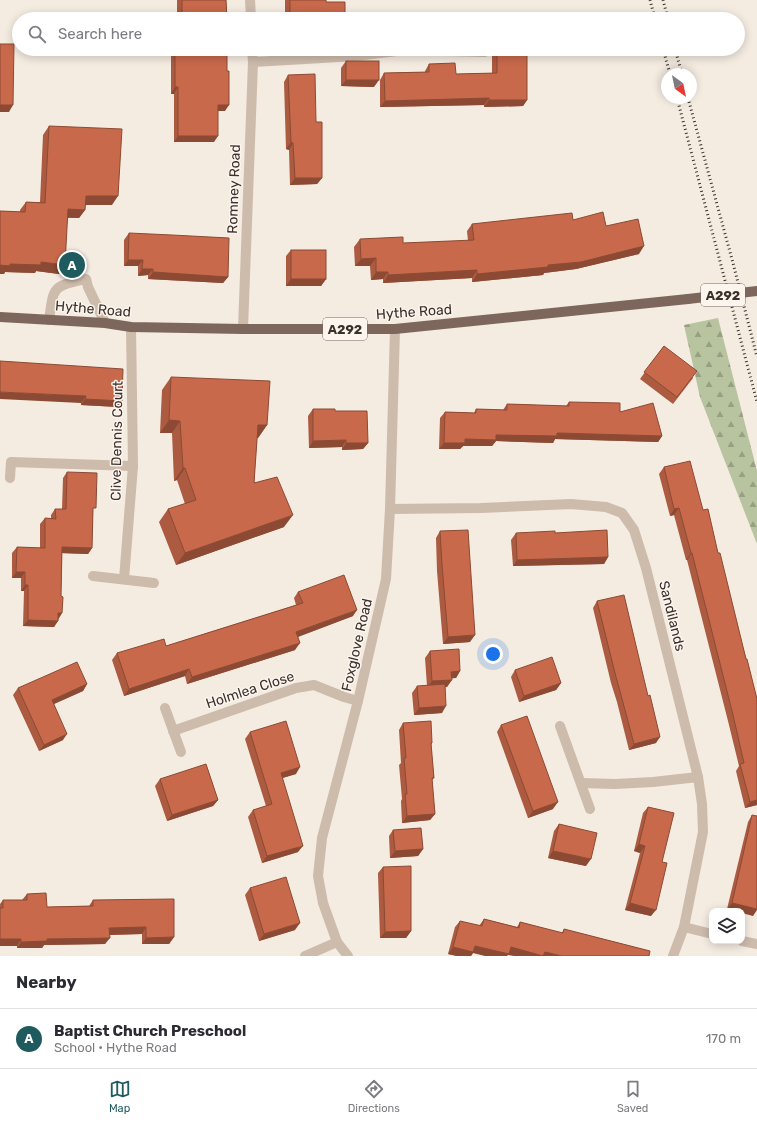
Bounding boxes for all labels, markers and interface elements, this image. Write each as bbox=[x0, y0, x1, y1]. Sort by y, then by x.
search box bbox=[12, 12, 745, 56]
icon: search bbox=[26, 23, 48, 45]
text: Search here bbox=[58, 25, 142, 43]
north arrow bbox=[661, 68, 697, 104]
street label: Romney Road bbox=[224, 144, 244, 234]
pin: A bbox=[59, 250, 85, 280]
road number: A292 bbox=[701, 284, 745, 306]
street label: Hythe Road bbox=[54, 297, 132, 321]
street label: Hythe Road bbox=[375, 301, 453, 323]
road number: A292 bbox=[323, 318, 367, 340]
street label: Clive Dennis Court bbox=[107, 380, 127, 501]
street label: Sandilands bbox=[655, 579, 689, 653]
street label: Foxglove Road bbox=[338, 597, 376, 693]
your location bbox=[483, 644, 503, 664]
street label: Holmlea Close bbox=[204, 668, 297, 712]
map controls bbox=[709, 908, 745, 944]
button: layers bbox=[709, 908, 745, 944]
text: Nearby bbox=[16, 972, 77, 992]
text: Baptist Church Preschool bbox=[54, 1022, 246, 1040]
text: A bbox=[24, 1031, 34, 1046]
text: 170 m bbox=[706, 1031, 741, 1046]
text: School · Hythe Road bbox=[54, 1040, 177, 1055]
tab: Map bbox=[109, 1078, 131, 1115]
tab: Directions bbox=[348, 1078, 400, 1115]
tab: Saved bbox=[617, 1078, 648, 1115]

